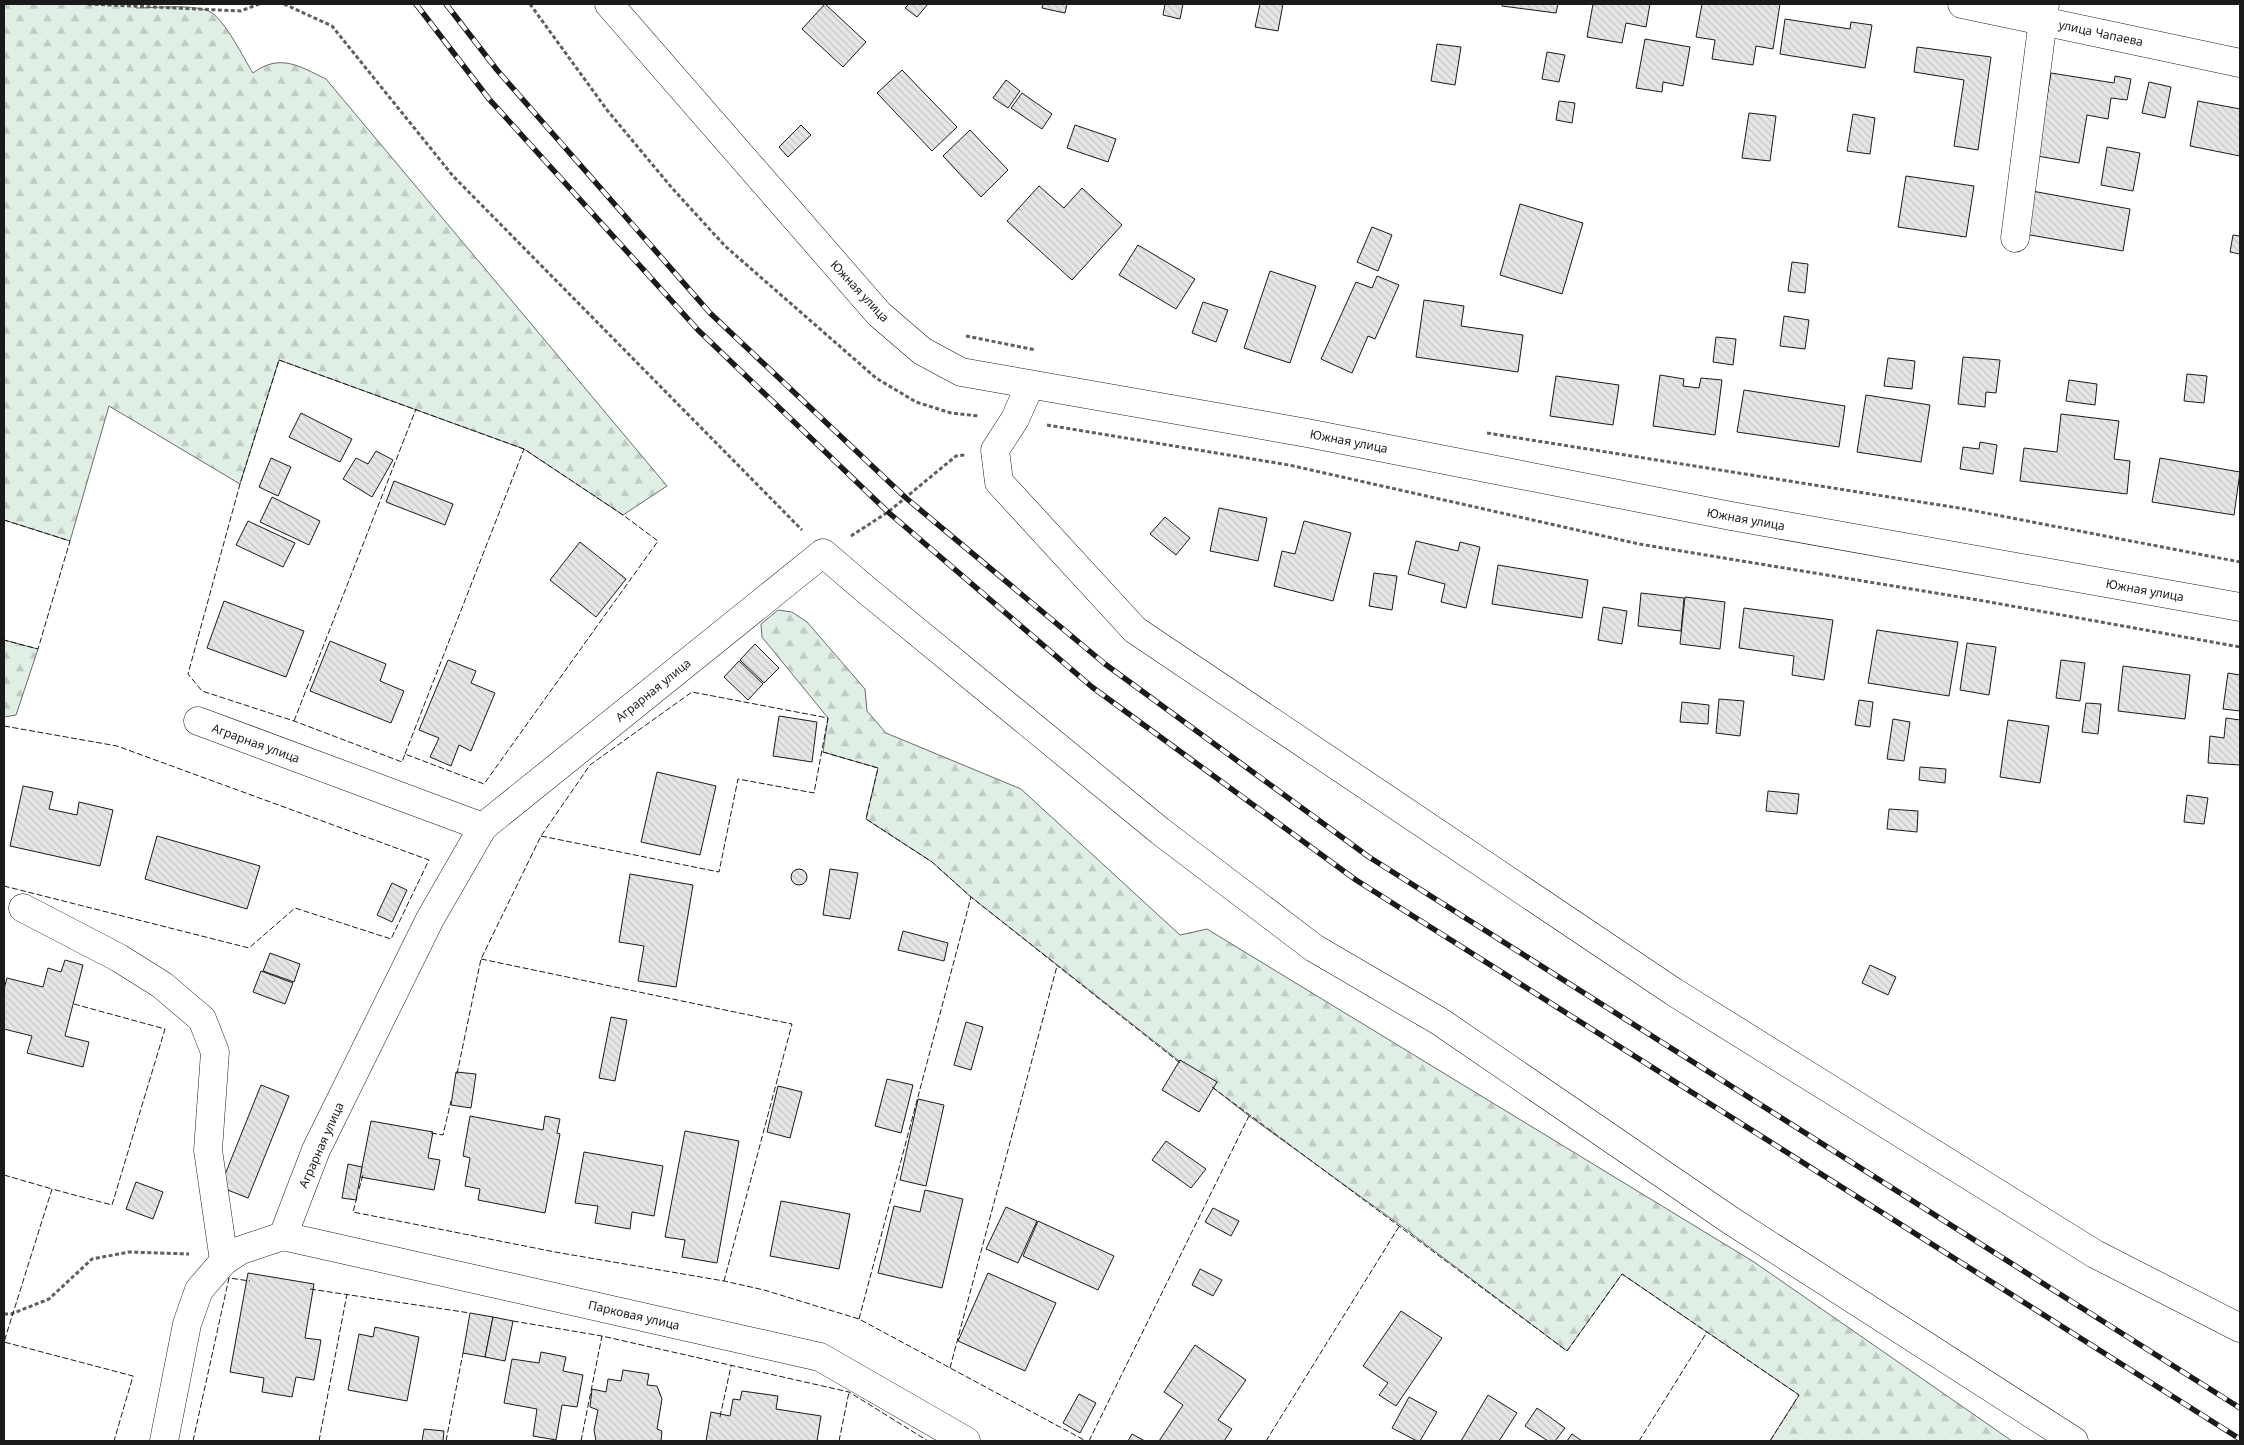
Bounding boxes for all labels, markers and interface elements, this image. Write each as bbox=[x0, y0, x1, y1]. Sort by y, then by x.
street label: улица Чапаева bbox=[2057, 16, 2145, 50]
street label: Южная улица bbox=[827, 256, 893, 326]
street label: Южная улица bbox=[1309, 425, 1389, 457]
street label: Южная улица bbox=[1706, 504, 1786, 534]
street label: Южная улица bbox=[2105, 575, 2185, 605]
street label: Аграрная улица bbox=[612, 654, 694, 726]
street label: Аграрная улица bbox=[210, 719, 302, 767]
street label: Аграрная улица bbox=[294, 1099, 348, 1191]
street label: Парковая улица bbox=[587, 1296, 681, 1334]

